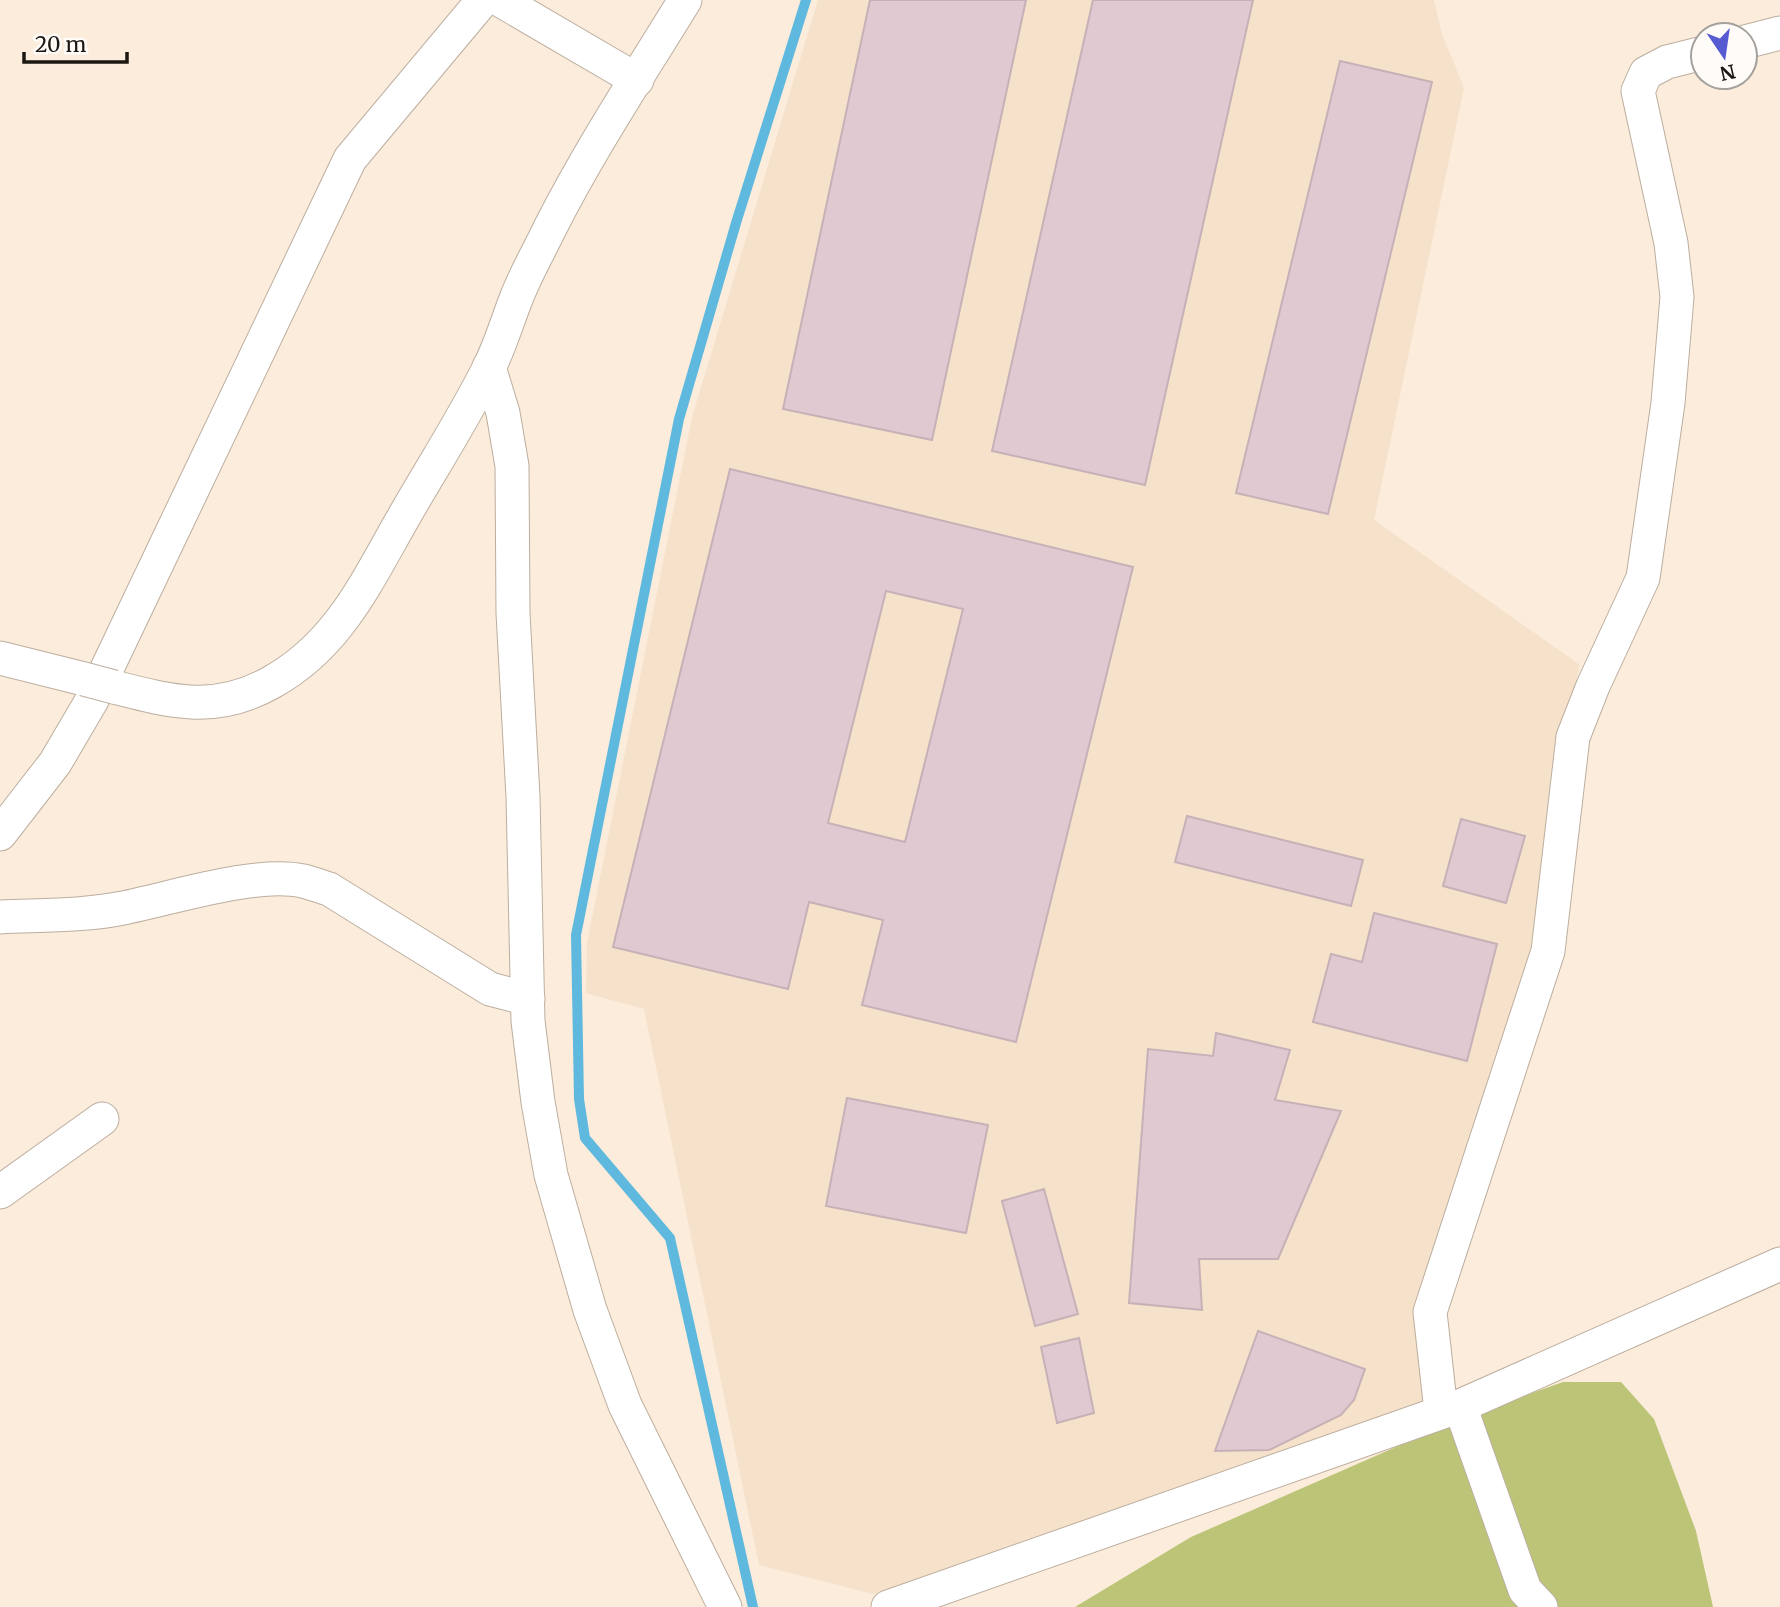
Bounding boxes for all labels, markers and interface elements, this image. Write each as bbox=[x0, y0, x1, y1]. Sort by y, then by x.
scale bar bbox=[24, 21, 128, 65]
north arrow bbox=[1689, 21, 1759, 91]
text: 20 m bbox=[35, 31, 87, 58]
text: N bbox=[1718, 59, 1738, 86]

